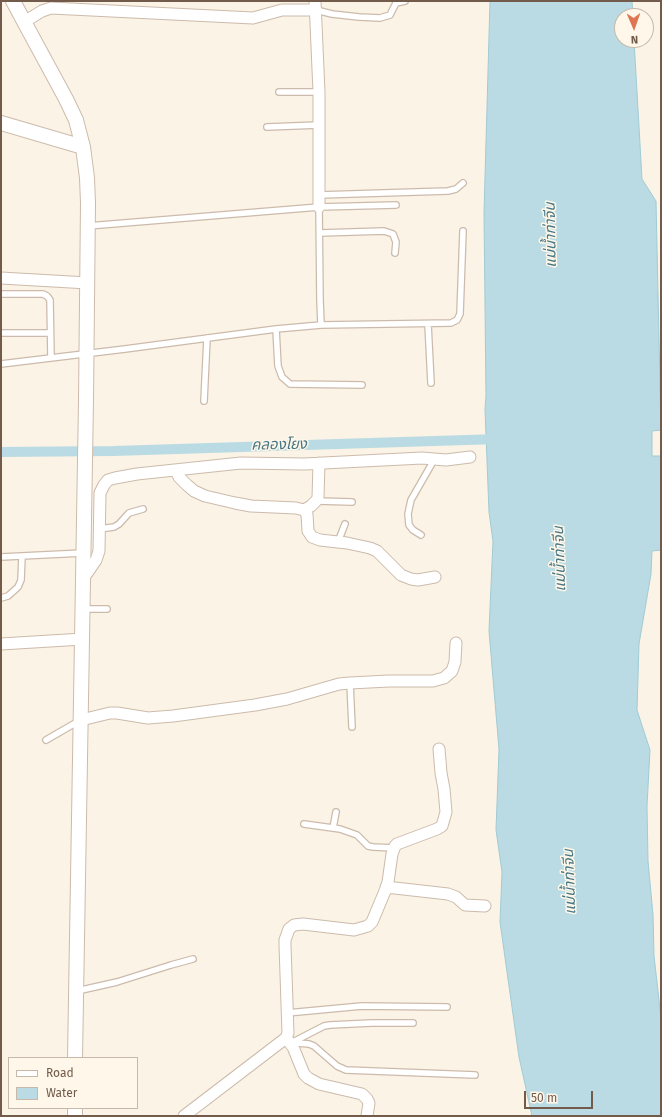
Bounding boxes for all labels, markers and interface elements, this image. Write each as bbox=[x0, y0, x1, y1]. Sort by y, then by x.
north arrow bbox=[614, 8, 654, 48]
text: N bbox=[631, 33, 638, 46]
water label: แม่น้ำท่าจีน bbox=[541, 202, 561, 268]
water label: คลองโยง bbox=[251, 436, 307, 454]
water label: แม่น้ำท่าจีน bbox=[550, 526, 570, 592]
water label: แม่น้ำท่าจีน bbox=[560, 849, 580, 915]
legend bbox=[8, 1057, 138, 1109]
text: Road bbox=[46, 1066, 74, 1080]
scale bar bbox=[526, 1083, 595, 1109]
text: Water bbox=[46, 1086, 77, 1100]
text: 50 m bbox=[531, 1091, 557, 1105]

